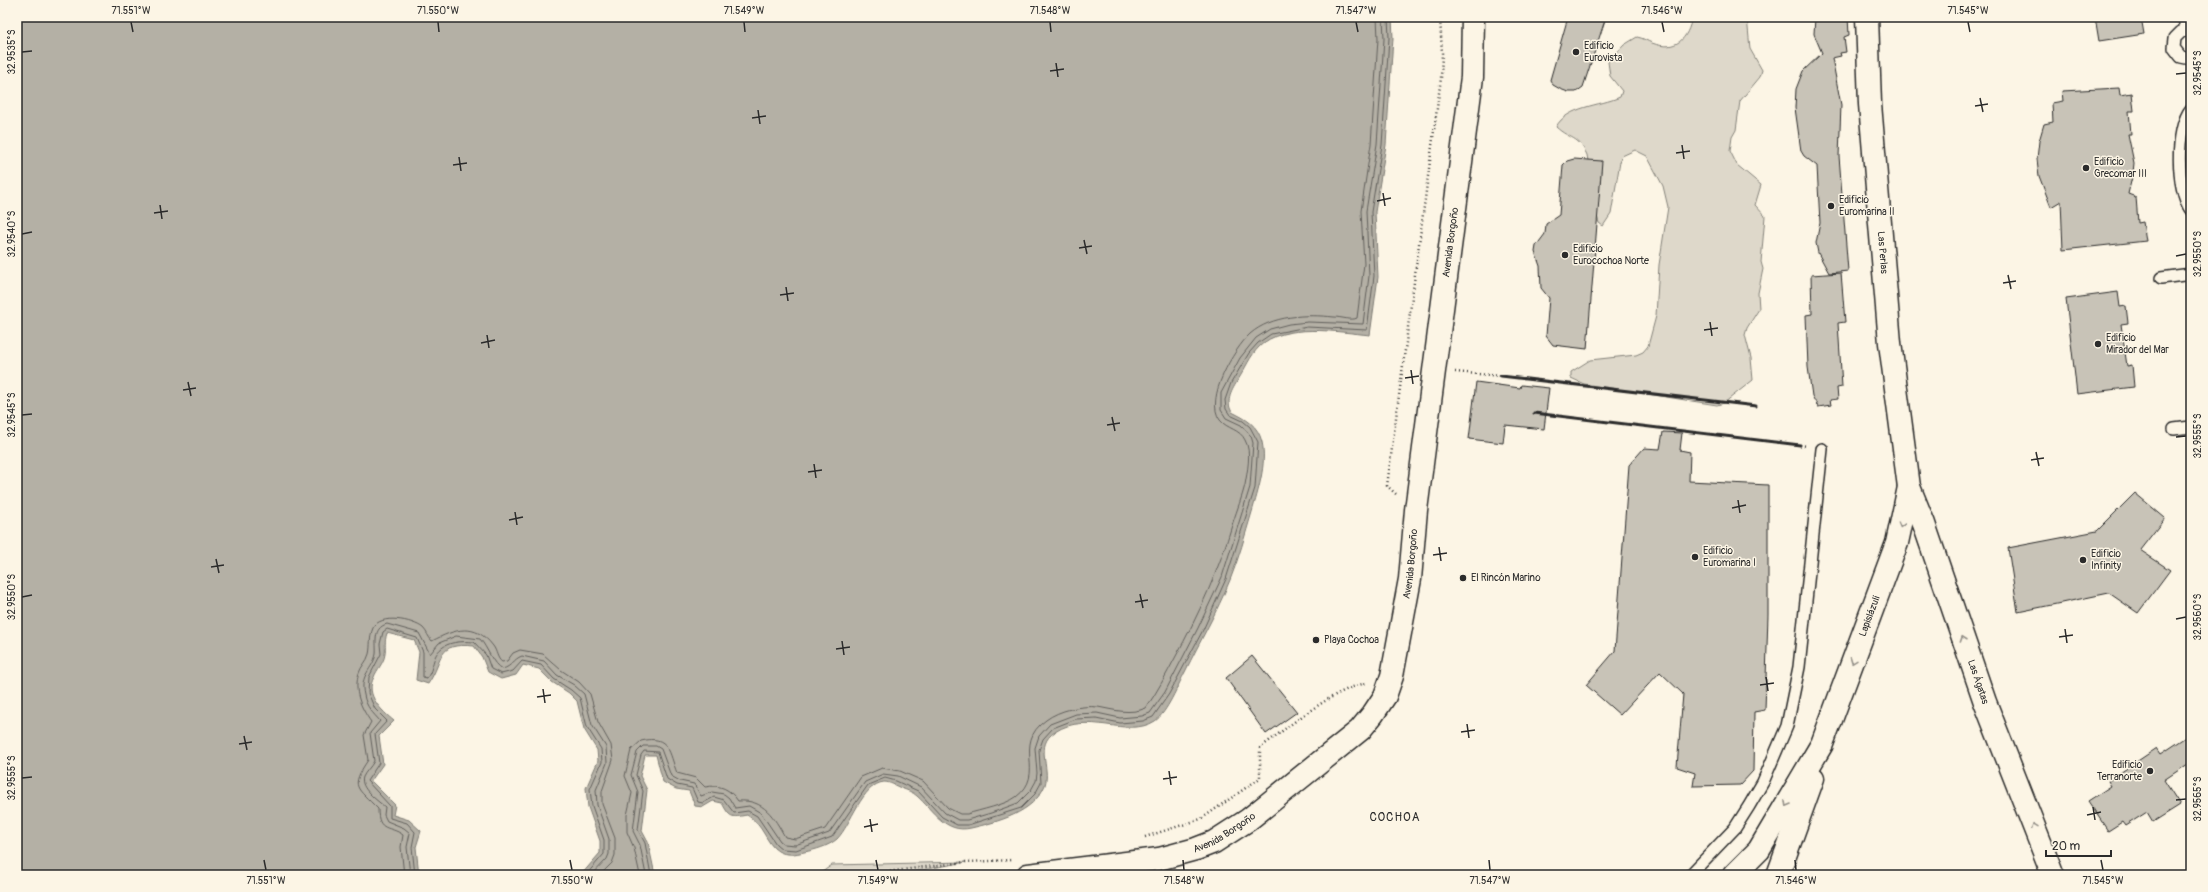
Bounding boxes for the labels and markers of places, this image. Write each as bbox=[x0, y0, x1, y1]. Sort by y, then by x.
place label: Edificio Eurovista bbox=[1584, 40, 1623, 64]
marker: Edificio Eurovista bbox=[1571, 47, 1581, 57]
place label: Edificio Grecomar III bbox=[2094, 156, 2147, 180]
marker: Edificio Grecomar III bbox=[2081, 163, 2091, 173]
place label: Edificio Euromarina II bbox=[1839, 194, 1895, 218]
marker: Edificio Euromarina II bbox=[1826, 201, 1836, 211]
place label: Edificio Eurocochoa Norte bbox=[1573, 243, 1649, 267]
marker: Edificio Eurocochoa Norte bbox=[1560, 250, 1570, 260]
place label: Edificio Mirador del Mar bbox=[2106, 332, 2169, 356]
marker: Edificio Mirador del Mar bbox=[2093, 339, 2103, 349]
place label: Edificio Euromarina I bbox=[1703, 545, 1756, 569]
place label: Edificio Infinity bbox=[2091, 548, 2122, 572]
marker: Edificio Euromarina I bbox=[1690, 552, 1700, 562]
marker: Edificio Infinity bbox=[2078, 555, 2088, 565]
place label: El Rincón Marino bbox=[1471, 572, 1541, 584]
marker: El Rincón Marino bbox=[1458, 573, 1468, 583]
place label: Playa Cochoa bbox=[1324, 634, 1379, 646]
marker: Playa Cochoa bbox=[1311, 635, 1321, 645]
place label: Edificio Terranorte bbox=[2097, 759, 2143, 783]
marker: Edificio Terranorte bbox=[2145, 766, 2155, 776]

